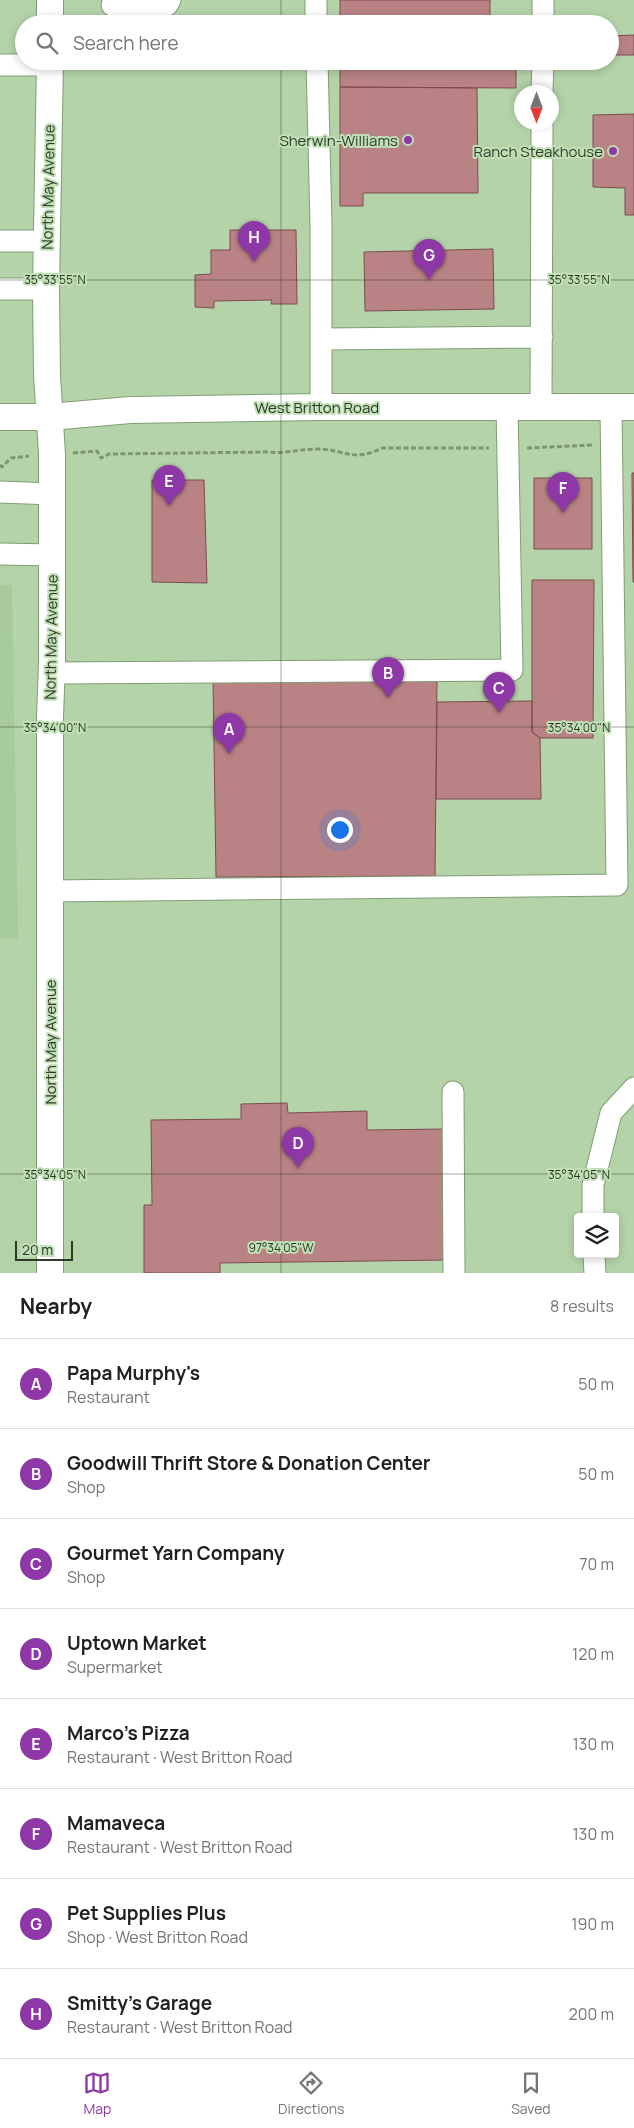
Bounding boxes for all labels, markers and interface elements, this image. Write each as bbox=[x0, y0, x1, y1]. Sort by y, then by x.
search box bbox=[15, 15, 619, 70]
icon: search bbox=[33, 29, 61, 57]
text: Search here bbox=[73, 30, 179, 56]
north arrow bbox=[514, 85, 559, 130]
street label: North May Avenue bbox=[36, 124, 60, 250]
place label: Sherwin-Williams bbox=[279, 130, 398, 151]
marker: Sherwin-Williams bbox=[402, 134, 414, 146]
place label: Ranch Steakhouse bbox=[473, 141, 603, 162]
marker: Ranch Steakhouse bbox=[607, 145, 619, 157]
pin: H bbox=[238, 221, 270, 262]
pin: G bbox=[413, 239, 445, 280]
text: 35°33'55"N bbox=[24, 271, 86, 288]
text: 35°33'55"N bbox=[548, 271, 610, 288]
street label: West Britton Road bbox=[255, 397, 379, 418]
pin: E bbox=[153, 465, 185, 506]
pin: F bbox=[547, 472, 579, 513]
street label: North May Avenue bbox=[39, 574, 63, 700]
pin: B bbox=[372, 657, 404, 698]
pin: C bbox=[483, 672, 515, 713]
pin: A bbox=[213, 713, 245, 754]
text: 35°34'00"N bbox=[24, 719, 86, 736]
text: 35°34'00"N bbox=[548, 719, 610, 736]
your location bbox=[327, 817, 353, 843]
street label: North May Avenue bbox=[40, 979, 61, 1105]
pin: D bbox=[282, 1127, 314, 1168]
text: 35°34'05"N bbox=[24, 1166, 86, 1183]
text: 35°34'05"N bbox=[548, 1166, 610, 1183]
map controls bbox=[574, 1213, 619, 1258]
button: layers bbox=[574, 1213, 619, 1258]
scale bar bbox=[15, 1238, 72, 1261]
text: 97°34'05"W bbox=[249, 1239, 314, 1256]
text: 20 m bbox=[22, 1240, 53, 1259]
text: Nearby bbox=[20, 1292, 92, 1320]
text: 8 results bbox=[550, 1295, 614, 1317]
text: Papa Murphy's bbox=[67, 1360, 200, 1386]
text: A bbox=[31, 1373, 41, 1395]
text: 50 m bbox=[578, 1373, 614, 1395]
text: Restaurant bbox=[67, 1386, 150, 1408]
text: Goodwill Thrift Store & Donation Center bbox=[67, 1450, 430, 1476]
text: B bbox=[31, 1463, 41, 1485]
text: 50 m bbox=[578, 1463, 614, 1485]
text: Shop bbox=[67, 1476, 105, 1498]
text: Gourmet Yarn Company bbox=[67, 1540, 284, 1566]
text: C bbox=[30, 1553, 42, 1575]
text: 70 m bbox=[579, 1553, 614, 1575]
text: Shop bbox=[67, 1566, 105, 1588]
text: Uptown Market bbox=[67, 1630, 207, 1656]
text: D bbox=[30, 1643, 42, 1665]
text: 120 m bbox=[572, 1643, 614, 1665]
text: Supermarket bbox=[67, 1656, 163, 1678]
text: Marco's Pizza bbox=[67, 1720, 190, 1746]
text: E bbox=[31, 1733, 41, 1755]
text: 130 m bbox=[572, 1733, 614, 1755]
text: Restaurant · West Britton Road bbox=[67, 1746, 293, 1768]
text: Mamaveca bbox=[67, 1810, 165, 1836]
text: F bbox=[32, 1823, 40, 1845]
text: 130 m bbox=[572, 1823, 614, 1845]
text: Restaurant · West Britton Road bbox=[67, 1836, 293, 1858]
text: Pet Supplies Plus bbox=[67, 1900, 226, 1926]
text: G bbox=[30, 1913, 42, 1935]
text: 190 m bbox=[571, 1913, 614, 1935]
text: Shop · West Britton Road bbox=[67, 1926, 248, 1948]
text: Smitty's Garage bbox=[67, 1990, 212, 2016]
text: H bbox=[30, 2003, 42, 2025]
text: 200 m bbox=[569, 2003, 614, 2025]
text: Restaurant · West Britton Road bbox=[67, 2016, 293, 2038]
tab: Map bbox=[83, 2069, 111, 2118]
tab: Directions bbox=[278, 2069, 344, 2118]
tab: Saved bbox=[511, 2069, 551, 2118]

